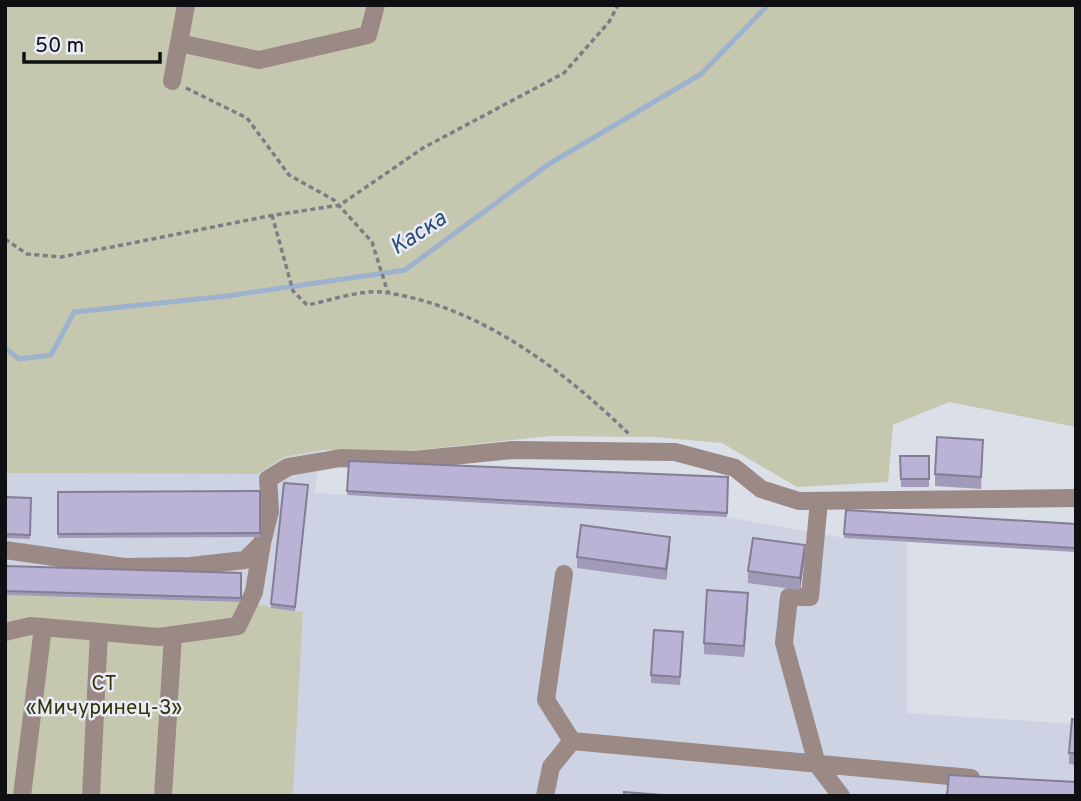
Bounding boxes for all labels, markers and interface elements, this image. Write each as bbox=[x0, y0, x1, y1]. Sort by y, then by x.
scale bar bbox=[24, 21, 161, 65]
text: 50 m bbox=[35, 33, 84, 60]
water label: Каска bbox=[385, 205, 453, 263]
park label: СТ «Мичуринец-3» bbox=[26, 671, 183, 722]

